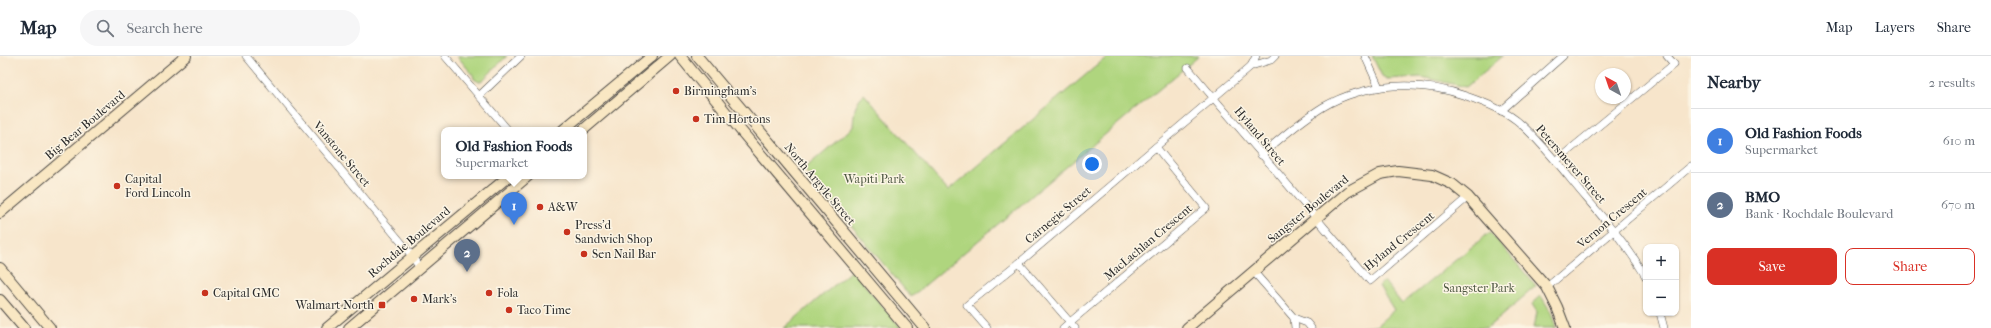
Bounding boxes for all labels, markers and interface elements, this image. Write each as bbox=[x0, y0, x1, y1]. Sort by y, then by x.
search box bbox=[80, 10, 360, 46]
text: Map bbox=[20, 17, 56, 39]
icon: search bbox=[94, 17, 116, 39]
text: Search here bbox=[126, 19, 203, 37]
text: Map bbox=[1826, 19, 1853, 36]
text: Layers bbox=[1875, 19, 1915, 36]
text: Share bbox=[1937, 19, 1971, 36]
north arrow bbox=[1595, 68, 1631, 104]
text: Nearby bbox=[1707, 72, 1761, 92]
text: 2 results bbox=[1929, 75, 1975, 90]
place label: Birmingham's bbox=[684, 84, 757, 98]
marker: Birmingham's bbox=[671, 86, 681, 96]
street label: Big Bear Boulevard bbox=[42, 87, 128, 162]
street label: Hyland Street bbox=[1231, 104, 1289, 169]
place label: Tim Hortons bbox=[704, 112, 771, 126]
marker: Tim Hortons bbox=[691, 114, 701, 124]
street label: Vanstone Street bbox=[310, 118, 374, 190]
street label: Petersmeyer Street bbox=[1533, 122, 1609, 207]
text: Old Fashion Foods bbox=[1745, 124, 1862, 142]
popup bbox=[441, 127, 587, 179]
text: 1 bbox=[1718, 133, 1722, 148]
text: 610 m bbox=[1943, 133, 1975, 148]
text: Old Fashion Foods bbox=[456, 137, 572, 155]
street label: North Argyle Street bbox=[782, 140, 859, 228]
text: Supermarket bbox=[1745, 142, 1818, 157]
your location bbox=[1082, 154, 1102, 174]
text: Supermarket bbox=[456, 155, 528, 170]
place label: Capital Ford Lincoln bbox=[125, 172, 191, 200]
park label: Wapiti Park bbox=[843, 172, 905, 186]
street label: Sangster Boulevard bbox=[1265, 172, 1352, 246]
marker: Capital Ford Lincoln bbox=[112, 181, 122, 191]
street label: Carnegie Street bbox=[1022, 183, 1094, 247]
street label: Vernon Crescent bbox=[1574, 184, 1650, 252]
text: BMO bbox=[1745, 188, 1780, 206]
pin: 1 bbox=[501, 192, 527, 225]
text: 2 bbox=[1717, 197, 1723, 212]
text: 670 m bbox=[1941, 197, 1975, 212]
place label: A&W bbox=[547, 200, 579, 214]
street label: MacLachlan Crescent bbox=[1101, 201, 1195, 283]
marker: A&W bbox=[535, 202, 545, 212]
street label: Rochdale Boulevard bbox=[365, 203, 453, 280]
text: Bank · Rochdale Boulevard bbox=[1745, 206, 1893, 221]
street label: Hyland Crescent bbox=[1361, 208, 1437, 274]
place label: Press'd Sandwich Shop bbox=[575, 218, 653, 246]
marker: Press'd Sandwich Shop bbox=[562, 227, 572, 237]
pin: 2 bbox=[454, 239, 480, 272]
map controls bbox=[1643, 244, 1679, 316]
button: + bbox=[1643, 244, 1679, 280]
place label: Sen Nail Bar bbox=[592, 247, 657, 261]
button: Save bbox=[1707, 248, 1837, 285]
button: Share bbox=[1845, 248, 1975, 285]
marker: Sen Nail Bar bbox=[579, 249, 589, 259]
button: − bbox=[1643, 280, 1679, 316]
park label: Sangster Park bbox=[1443, 281, 1515, 295]
place label: Capital GMC bbox=[213, 286, 280, 300]
place label: Fola bbox=[497, 286, 519, 300]
marker: Capital GMC bbox=[200, 288, 210, 298]
marker: Fola bbox=[484, 288, 494, 298]
place label: Mark's bbox=[422, 292, 457, 306]
marker: Mark's bbox=[409, 294, 419, 304]
place label: Walmart North bbox=[295, 298, 374, 312]
marker: Walmart North bbox=[377, 300, 387, 310]
place label: Taco Time bbox=[517, 303, 571, 317]
marker: Taco Time bbox=[504, 305, 514, 315]

